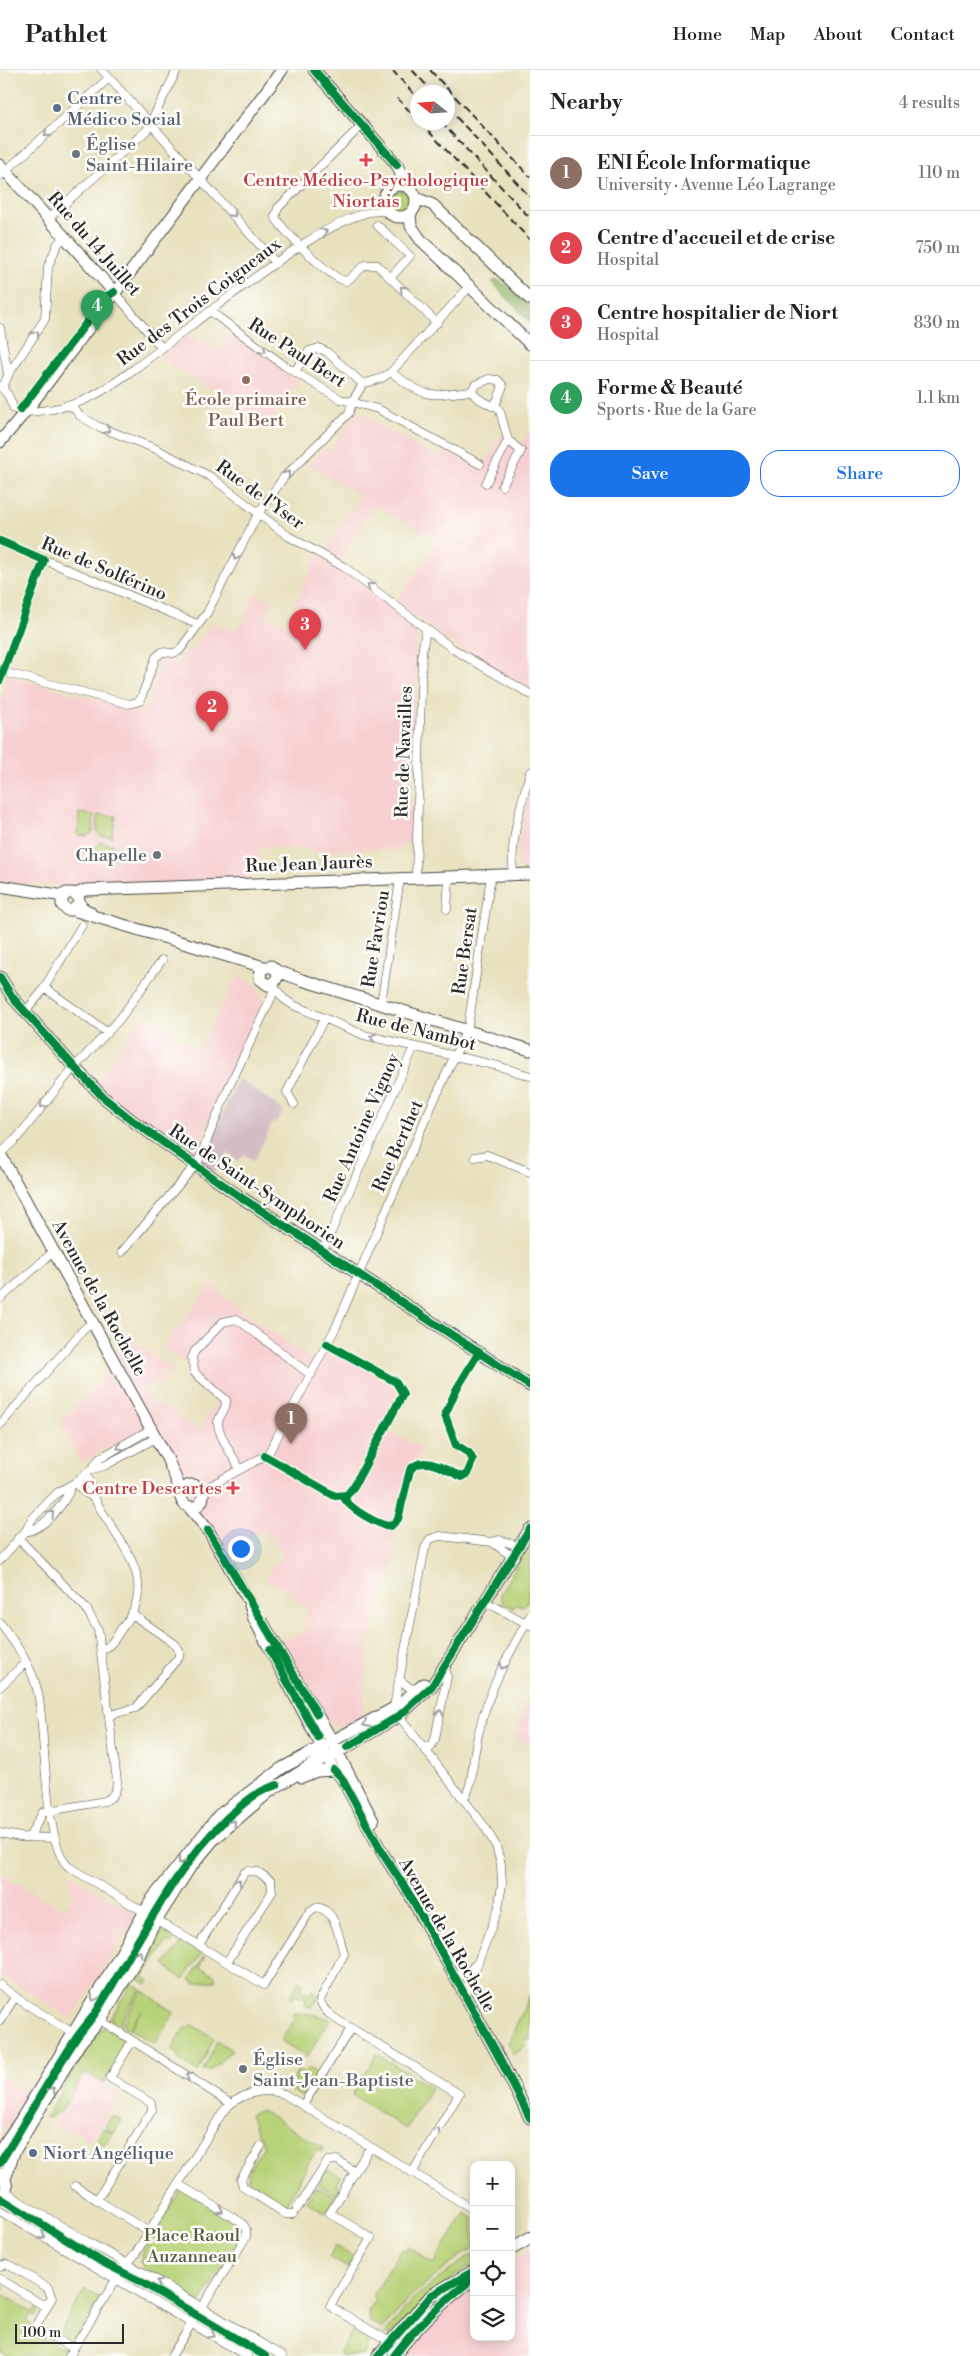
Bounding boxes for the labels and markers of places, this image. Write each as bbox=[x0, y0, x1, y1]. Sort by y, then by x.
place label: Centre Médico Social bbox=[67, 87, 182, 131]
marker: Centre Médico Social bbox=[51, 102, 63, 114]
place label: Église Saint-Hilaire bbox=[86, 133, 193, 177]
marker: Église Saint-Hilaire bbox=[70, 148, 82, 160]
marker: Centre Médico-Psychologique Niortais bbox=[359, 153, 373, 167]
place label: Centre Médico-Psychologique Niortais bbox=[243, 169, 489, 213]
pin: 4 bbox=[81, 290, 113, 331]
marker: École primaire Paul Bert bbox=[240, 374, 252, 386]
place label: École primaire Paul Bert bbox=[185, 388, 307, 432]
pin: 3 bbox=[289, 609, 321, 650]
pin: 2 bbox=[196, 691, 228, 732]
place label: Chapelle bbox=[76, 844, 147, 867]
marker: Chapelle bbox=[151, 849, 163, 861]
pin: 1 bbox=[275, 1403, 307, 1444]
place label: Centre Descartes bbox=[82, 1477, 222, 1500]
marker: Centre Descartes bbox=[226, 1481, 240, 1495]
place label: Église Saint-Jean-Baptiste bbox=[253, 2048, 414, 2092]
marker: Église Saint-Jean-Baptiste bbox=[237, 2063, 249, 2075]
place label: Niort Angélique bbox=[43, 2142, 174, 2165]
marker: Niort Angélique bbox=[27, 2147, 39, 2159]

